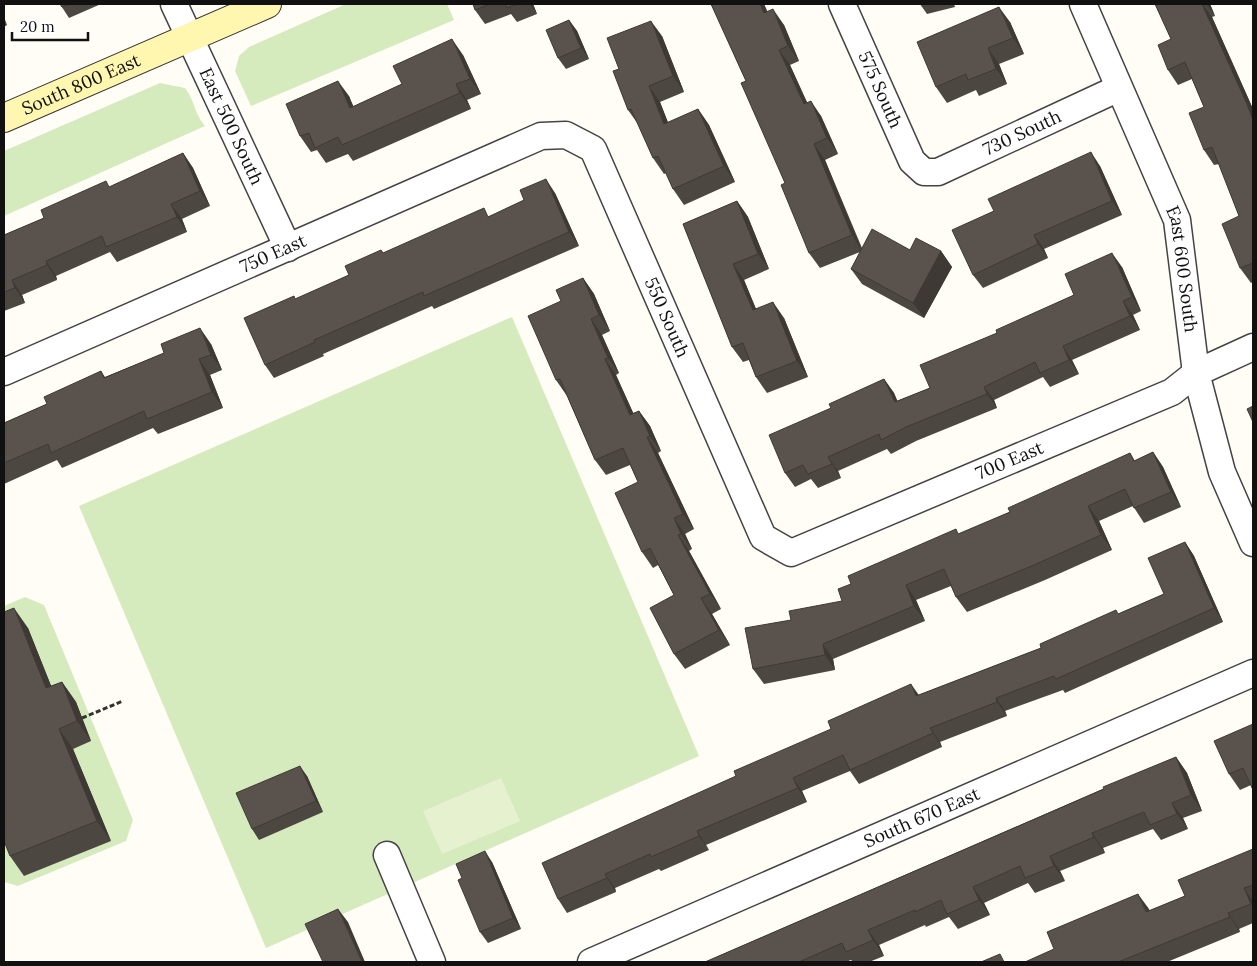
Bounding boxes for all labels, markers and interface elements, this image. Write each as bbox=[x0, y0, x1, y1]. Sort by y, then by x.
scale bar bbox=[12, 10, 89, 42]
text: 20 m bbox=[20, 17, 55, 36]
street label: South 800 East bbox=[18, 48, 144, 120]
street label: 575 South bbox=[854, 48, 908, 132]
street label: East 500 South bbox=[194, 64, 269, 189]
street label: 730 South bbox=[979, 104, 1065, 160]
street label: East 600 South bbox=[1161, 202, 1203, 334]
street label: 750 East bbox=[236, 229, 310, 278]
street label: 550 South bbox=[640, 274, 695, 361]
street label: 700 East bbox=[972, 436, 1047, 485]
street label: South 670 East bbox=[860, 782, 983, 853]

